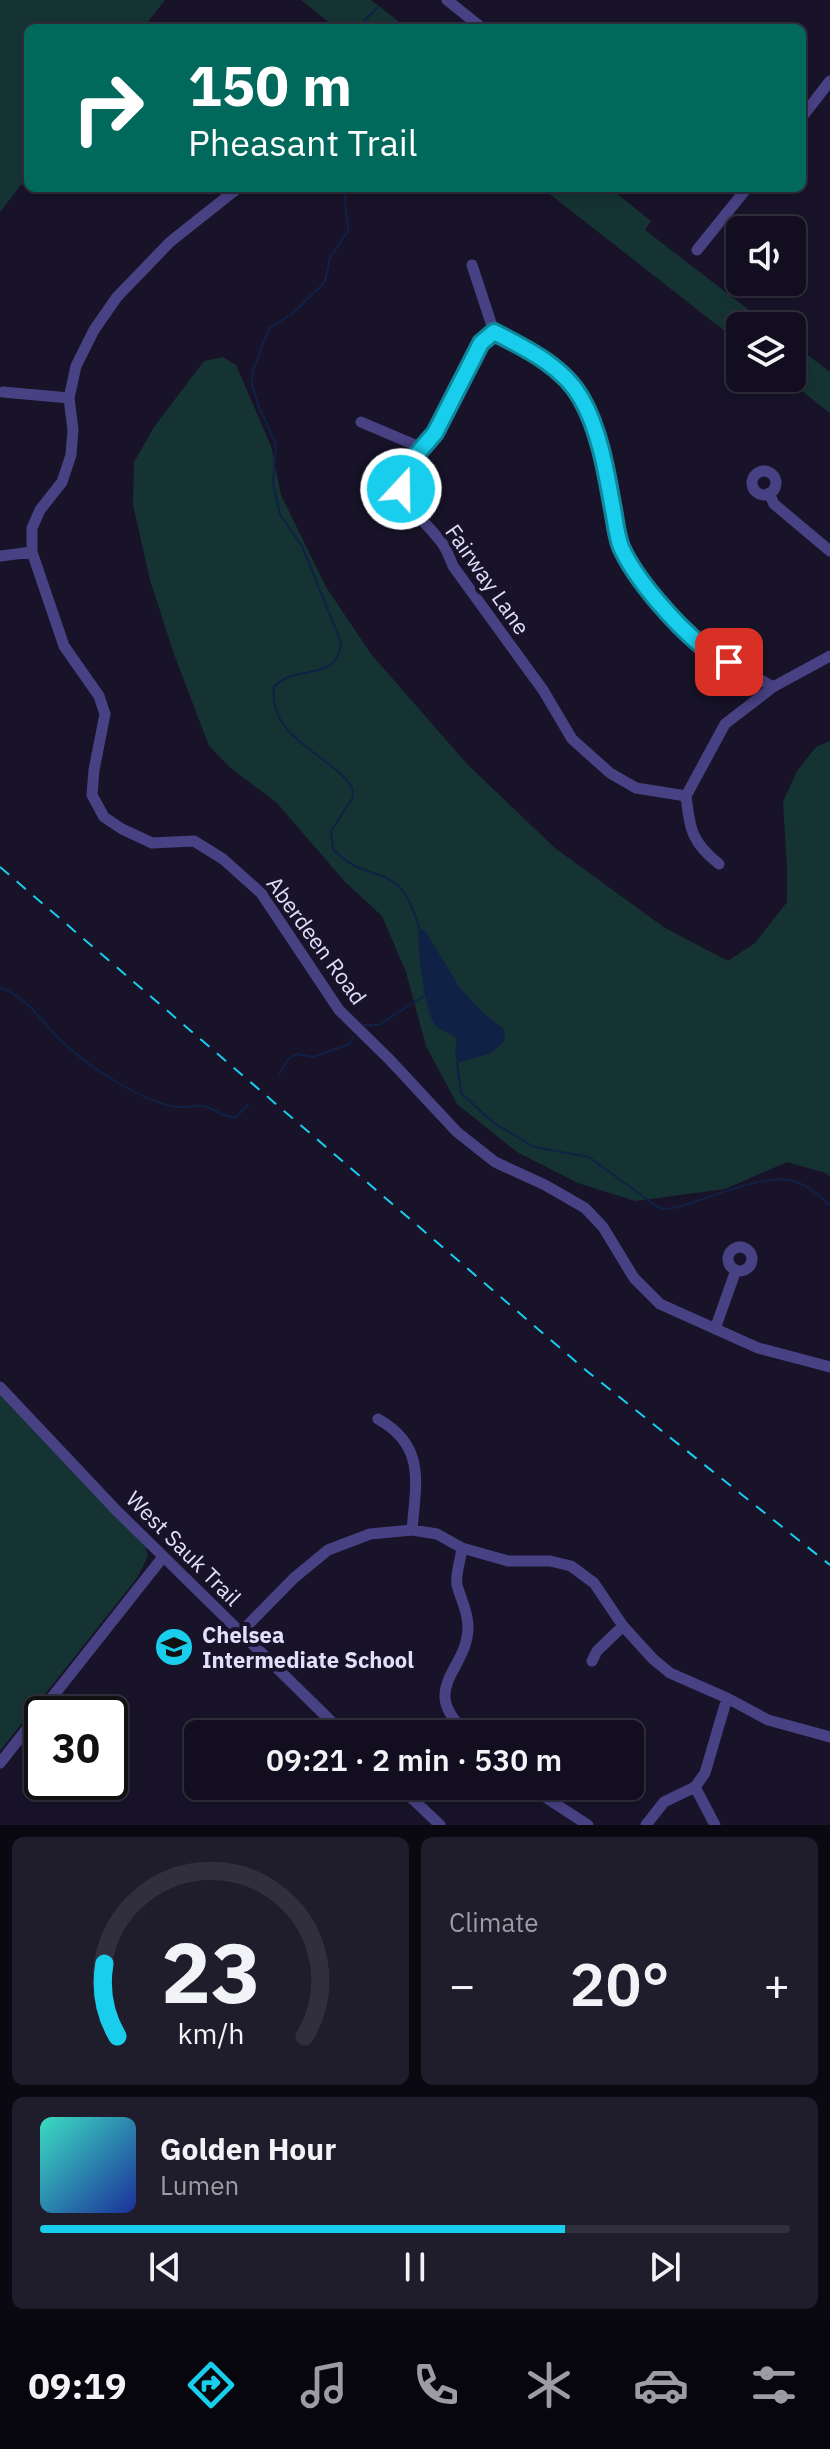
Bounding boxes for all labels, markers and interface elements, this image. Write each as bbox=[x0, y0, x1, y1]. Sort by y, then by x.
text: 150 m bbox=[188, 49, 352, 121]
icon: right bbox=[56, 56, 160, 160]
text: Pheasant Trail bbox=[188, 119, 418, 166]
map controls bbox=[726, 216, 806, 392]
button: sound bbox=[726, 216, 806, 296]
button: layers bbox=[726, 312, 806, 392]
position arrow bbox=[359, 447, 443, 531]
street label: Fairway Lane bbox=[439, 518, 537, 640]
pin bbox=[695, 628, 763, 696]
icon: arrive bbox=[707, 640, 751, 684]
street label: Aberdeen Road bbox=[261, 870, 373, 1010]
street label: West Sauk Trail bbox=[120, 1484, 248, 1612]
place label: Chelsea Intermediate School bbox=[202, 1620, 414, 1674]
school or university icon: Chelsea Intermediate School bbox=[153, 1626, 195, 1668]
speed limit sign: 30 bbox=[24, 1696, 128, 1800]
text: 09:21 · 2 min · 530 m bbox=[266, 1740, 562, 1779]
text: Climate bbox=[449, 1905, 539, 1939]
text: 23 bbox=[161, 1918, 260, 2026]
text: 20° bbox=[569, 1944, 670, 2023]
text: − bbox=[449, 1956, 475, 2013]
text: + bbox=[764, 1956, 790, 2013]
text: km/h bbox=[177, 2015, 244, 2052]
text: Golden Hour bbox=[160, 2129, 336, 2168]
text: Lumen bbox=[160, 2168, 239, 2202]
icon: previous bbox=[143, 2245, 187, 2289]
icon: pause bbox=[393, 2245, 437, 2289]
icon: next bbox=[643, 2245, 687, 2289]
icon: directions bbox=[183, 2357, 239, 2413]
icon: music bbox=[296, 2357, 352, 2413]
icon: phone bbox=[408, 2357, 464, 2413]
icon: climate bbox=[521, 2357, 577, 2413]
icon: car bbox=[633, 2357, 689, 2413]
icon: filters bbox=[746, 2357, 802, 2413]
text: 09:19 bbox=[28, 2362, 127, 2409]

